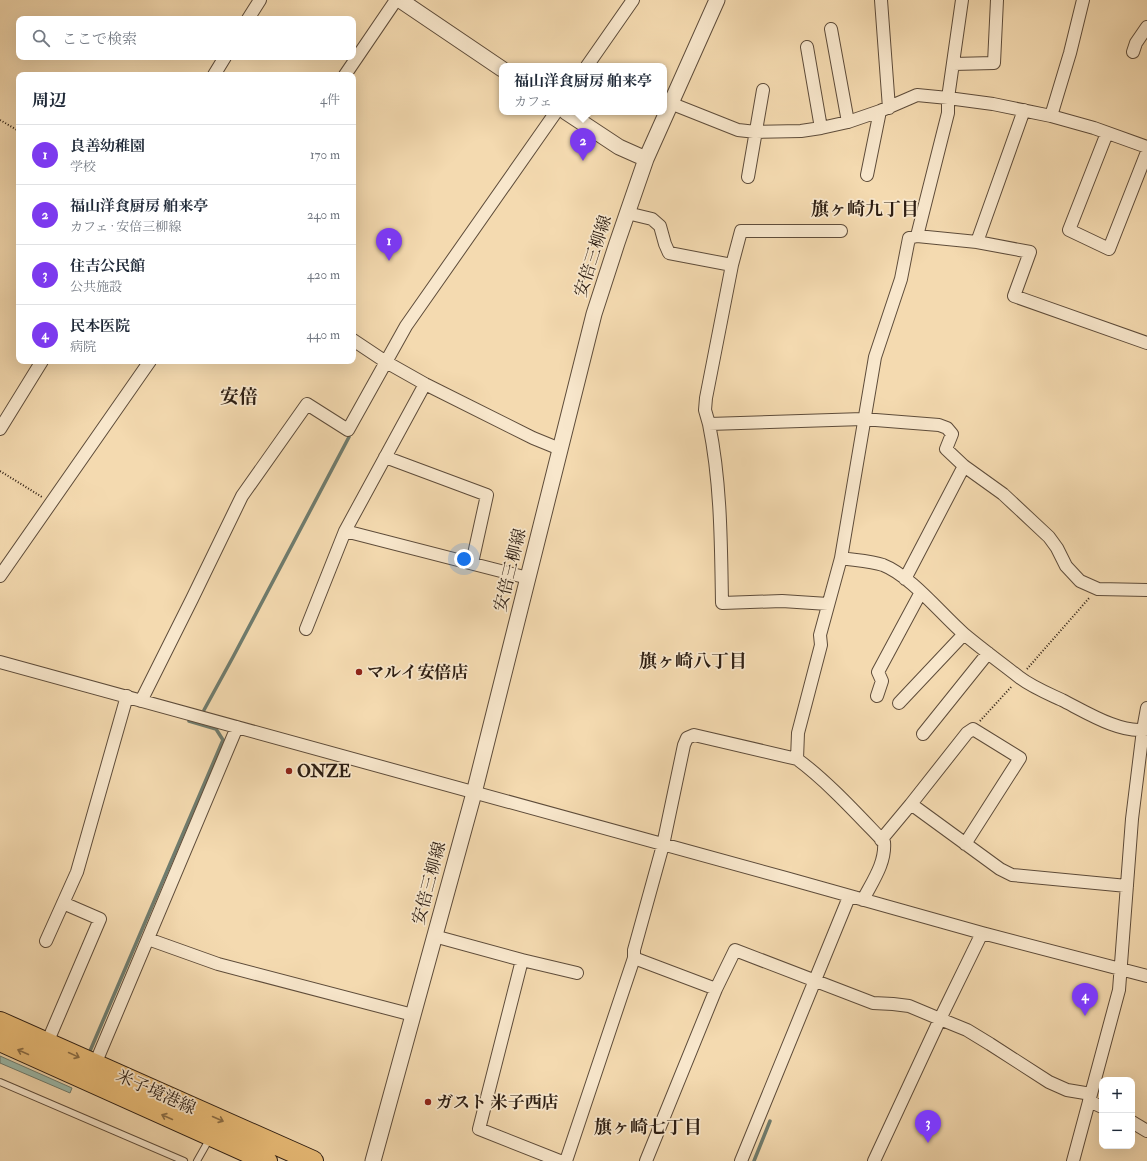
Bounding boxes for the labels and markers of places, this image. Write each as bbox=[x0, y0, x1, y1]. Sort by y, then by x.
pin: 2 bbox=[570, 128, 596, 161]
pin: 1 bbox=[376, 228, 402, 261]
place label: マルイ安倍店 bbox=[367, 662, 468, 683]
marker: マルイ安倍店 bbox=[354, 667, 364, 677]
place label: ONZE bbox=[297, 761, 352, 782]
marker: ONZE bbox=[284, 766, 294, 776]
pin: 4 bbox=[1072, 983, 1098, 1016]
place label: ガスト 米子西店 bbox=[436, 1092, 559, 1113]
marker: ガスト 米子西店 bbox=[423, 1097, 433, 1107]
pin: 3 bbox=[915, 1110, 941, 1143]

